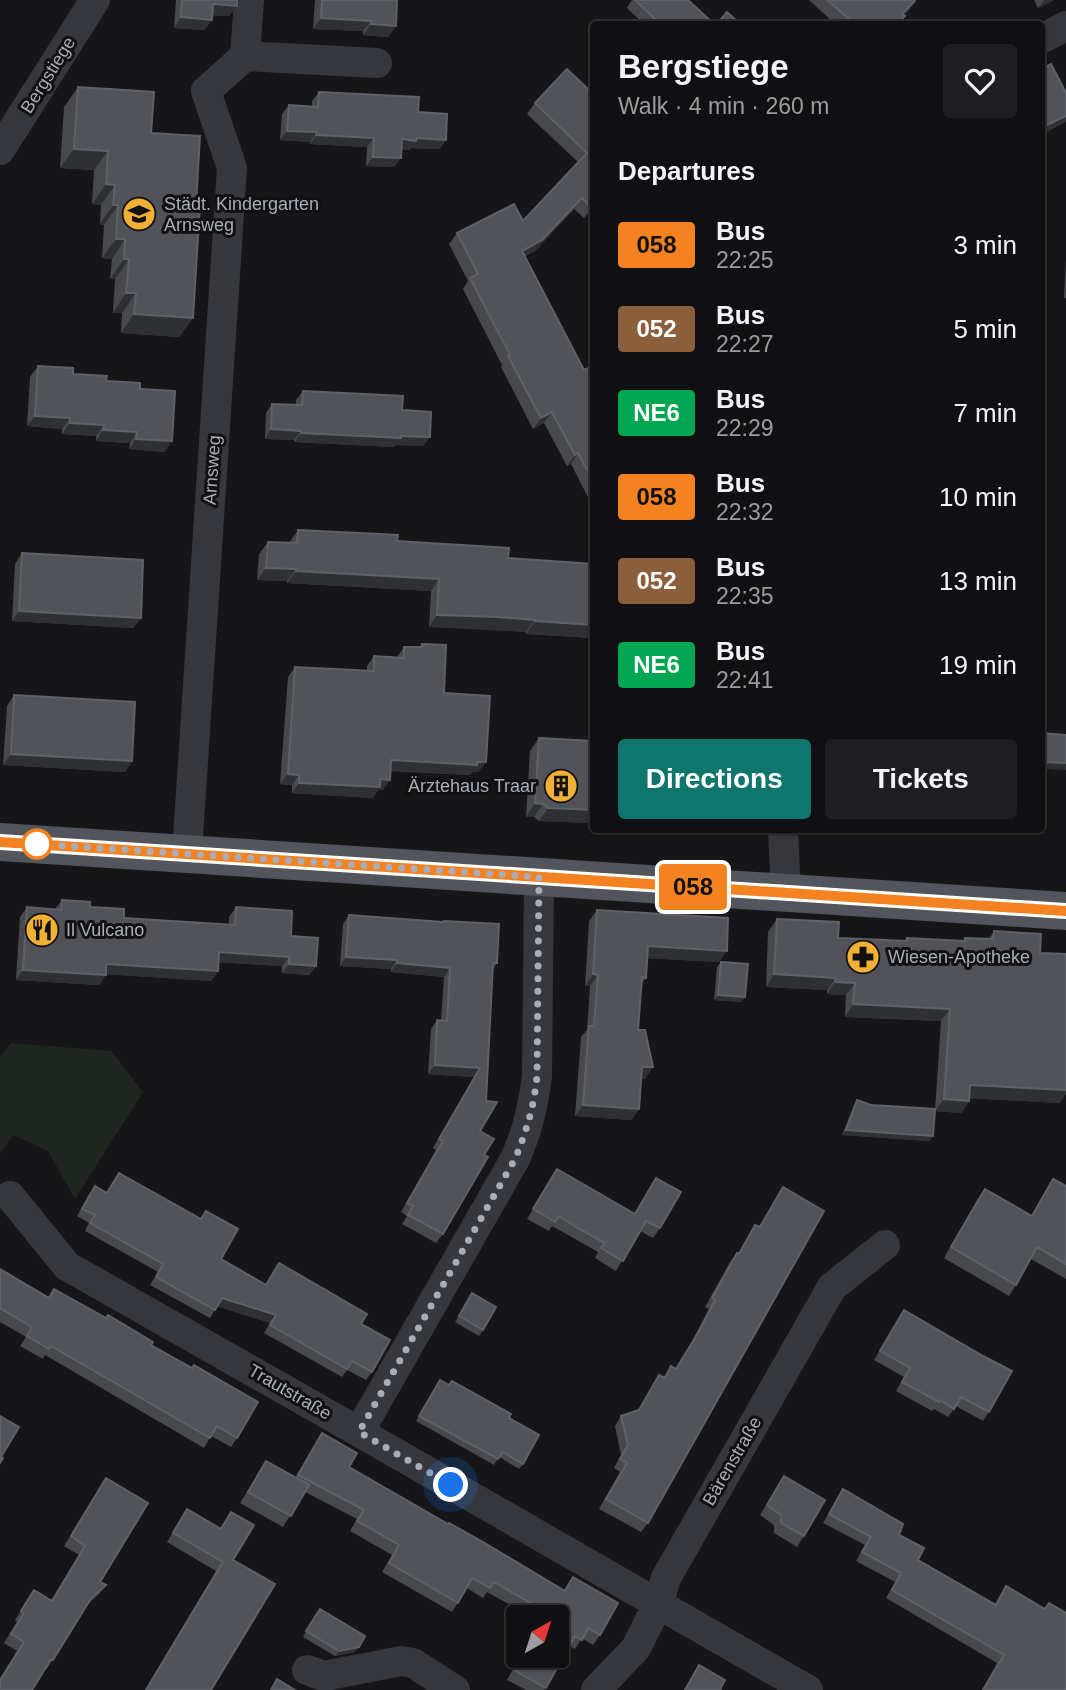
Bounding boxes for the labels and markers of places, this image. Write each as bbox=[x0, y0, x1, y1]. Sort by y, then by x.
place label: Städt. Kindergarten Arnsweg bbox=[164, 194, 319, 235]
school or university icon: Städt. Kindergarten Arnsweg bbox=[120, 195, 158, 233]
building icon: Ärztehaus Traar bbox=[542, 767, 580, 805]
place label: Ärztehaus Traar bbox=[408, 776, 536, 796]
unlabelled marker bbox=[22, 829, 52, 859]
restaurant icon: Il Vulcano bbox=[23, 911, 61, 949]
place label: Il Vulcano bbox=[66, 920, 144, 940]
pharmacy icon: Wiesen-Apotheke bbox=[844, 938, 882, 976]
place label: Wiesen-Apotheke bbox=[888, 947, 1030, 967]

